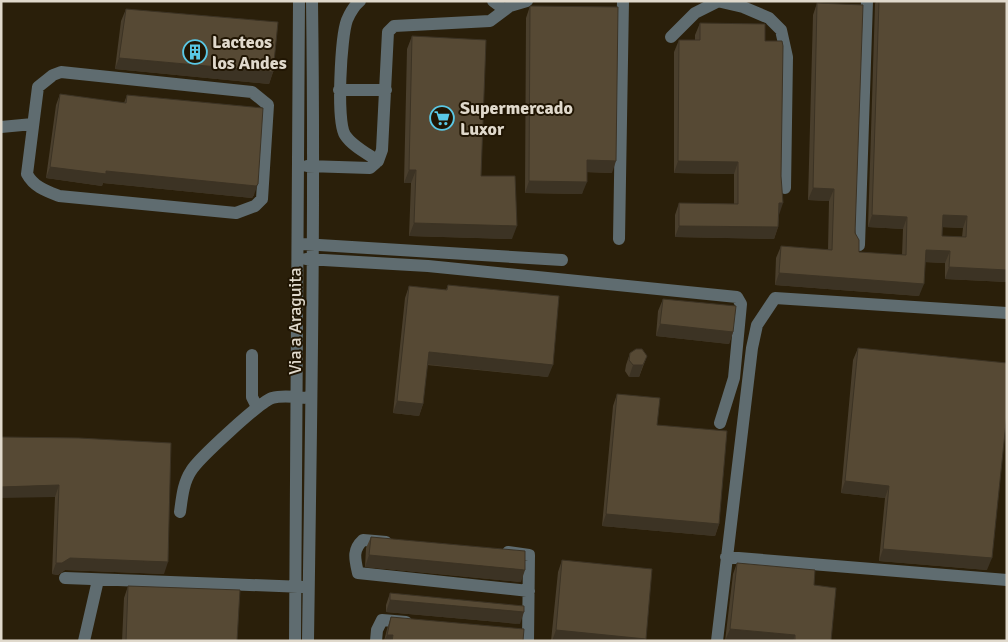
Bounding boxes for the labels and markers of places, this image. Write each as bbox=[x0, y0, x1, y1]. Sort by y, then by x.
place label: Lacteos los Andes bbox=[212, 31, 287, 74]
building icon: Lacteos los Andes bbox=[182, 39, 208, 65]
place label: Supermercado Luxor bbox=[460, 97, 573, 140]
supermarket icon: Supermercado Luxor bbox=[429, 105, 455, 131]

